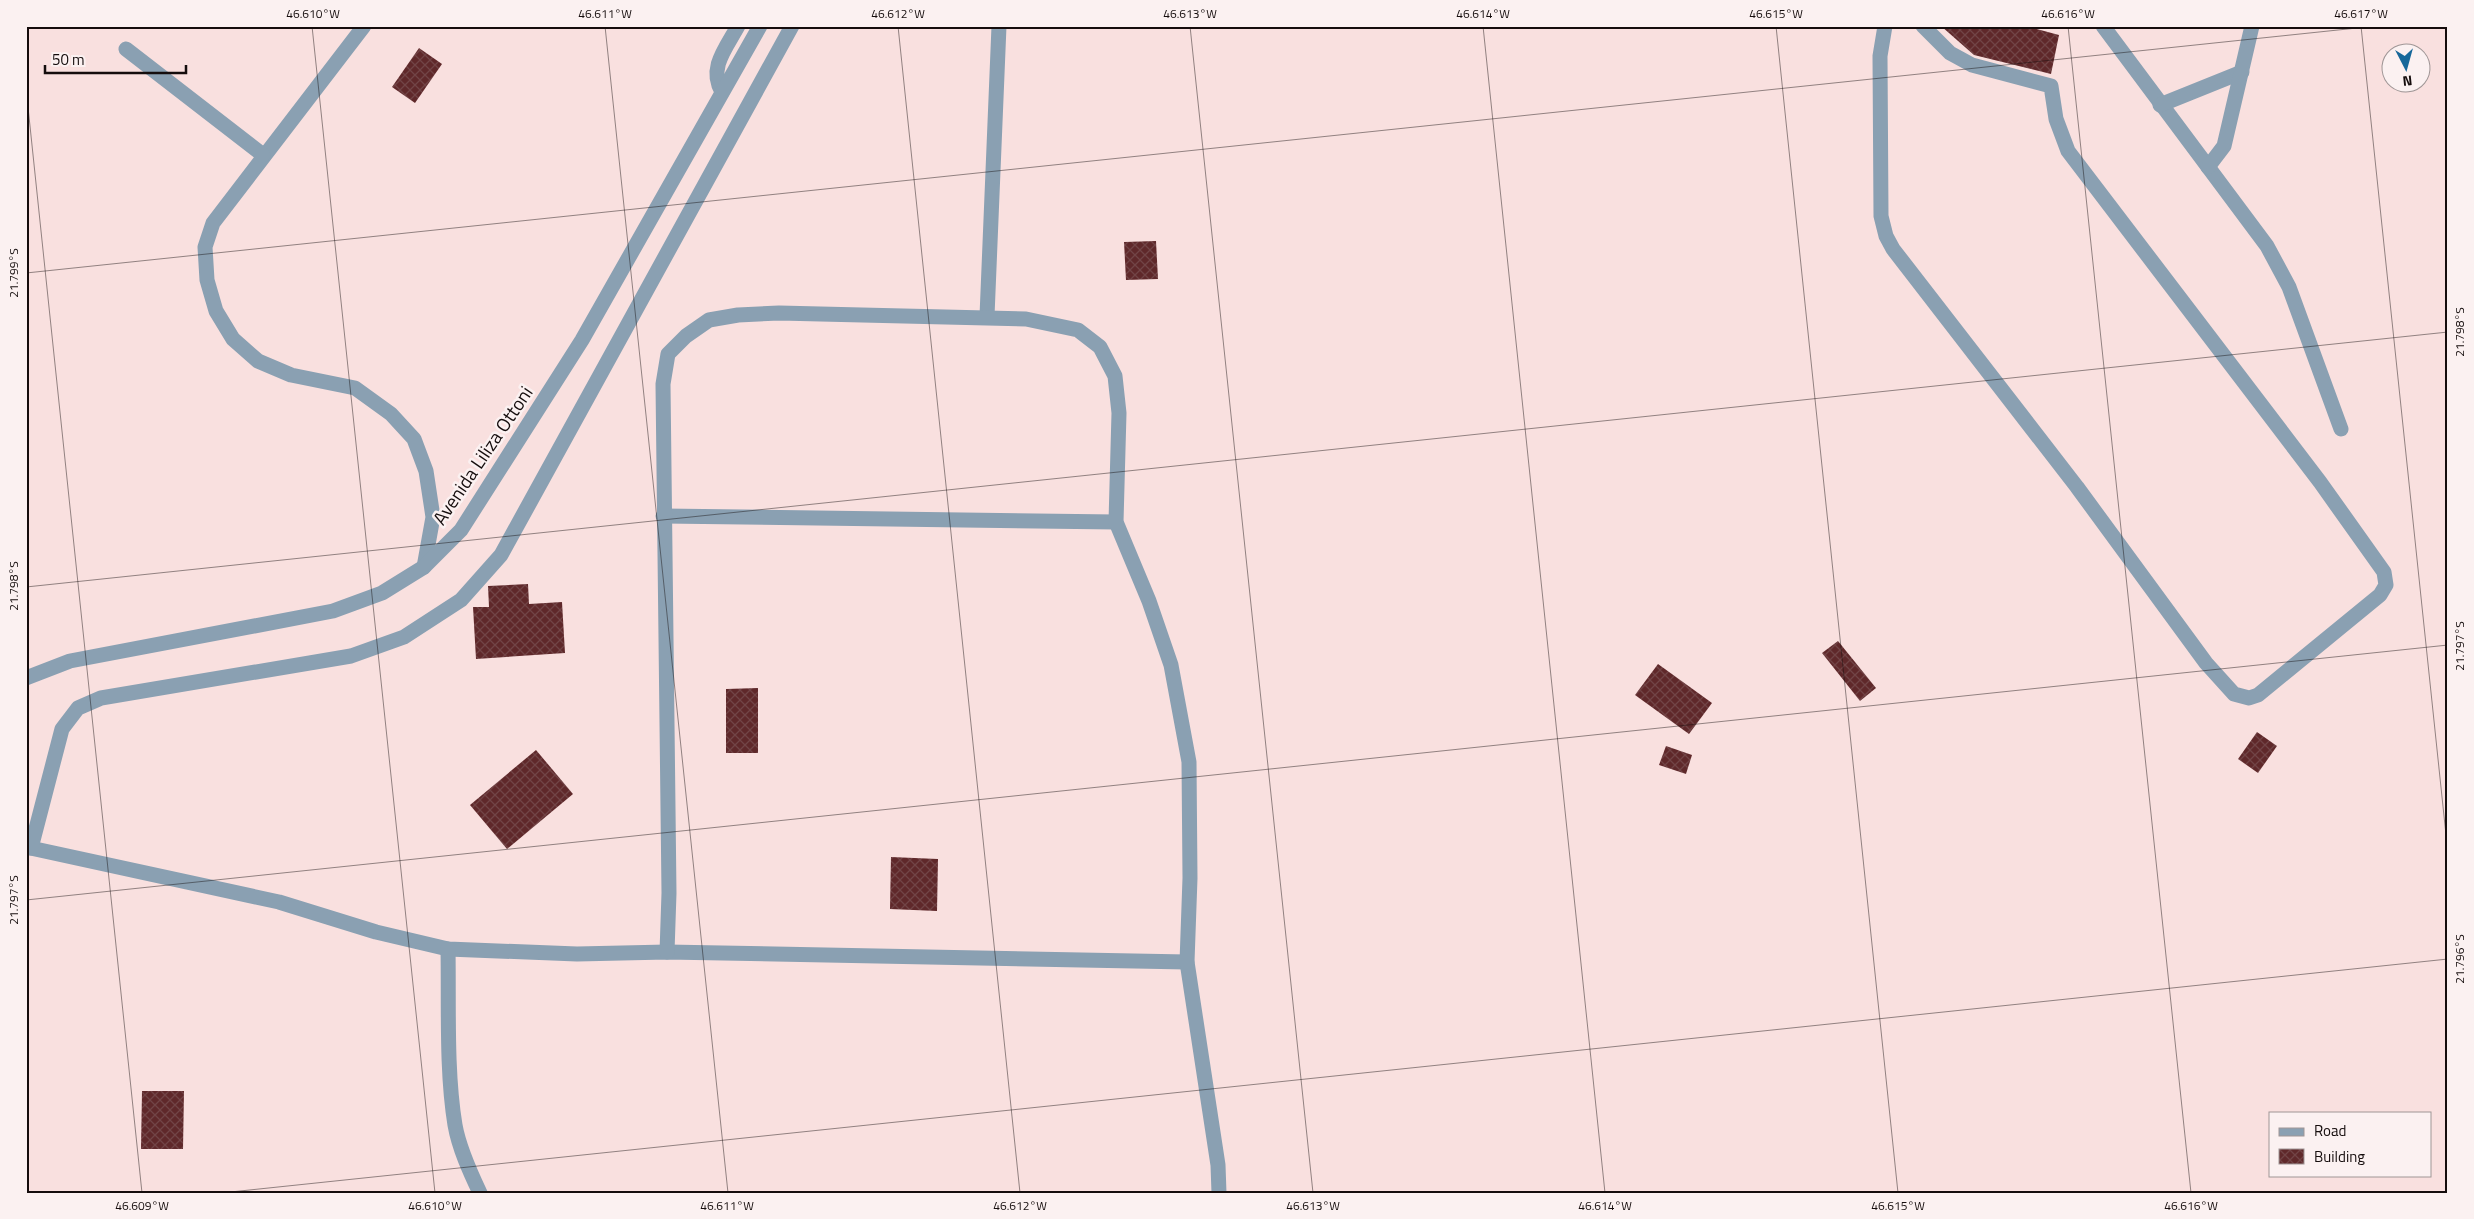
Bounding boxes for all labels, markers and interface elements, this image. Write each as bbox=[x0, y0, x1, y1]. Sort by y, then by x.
text: 46.610°W bbox=[286, 4, 340, 23]
text: 46.611°W bbox=[578, 4, 632, 23]
text: 46.612°W bbox=[871, 4, 925, 23]
text: 46.613°W bbox=[1163, 4, 1217, 23]
text: 46.614°W bbox=[1456, 4, 1510, 23]
text: 46.615°W bbox=[1749, 4, 1803, 23]
text: 46.616°W bbox=[2041, 4, 2095, 23]
text: 46.617°W bbox=[2334, 4, 2388, 23]
scale bar bbox=[45, 42, 186, 74]
north arrow bbox=[2382, 42, 2432, 92]
text: 50 m bbox=[52, 48, 85, 71]
text: N bbox=[2401, 70, 2413, 92]
text: 21.799°S bbox=[4, 248, 23, 298]
text: 21.798°S bbox=[2450, 307, 2469, 357]
street label: Avenida Liliza Ottoni bbox=[425, 380, 539, 530]
text: 21.798°S bbox=[4, 561, 23, 611]
text: 21.797°S bbox=[2450, 621, 2469, 671]
text: 21.797°S bbox=[4, 875, 23, 925]
text: 21.796°S bbox=[2450, 934, 2469, 984]
legend bbox=[2269, 1112, 2432, 1176]
text: Road bbox=[2314, 1119, 2346, 1142]
text: Building bbox=[2314, 1145, 2365, 1168]
text: 46.609°W bbox=[115, 1196, 169, 1215]
text: 46.610°W bbox=[408, 1196, 462, 1215]
text: 46.611°W bbox=[700, 1196, 754, 1215]
text: 46.612°W bbox=[993, 1196, 1047, 1215]
text: 46.613°W bbox=[1286, 1196, 1340, 1215]
text: 46.614°W bbox=[1578, 1196, 1632, 1215]
text: 46.615°W bbox=[1871, 1196, 1925, 1215]
text: 46.616°W bbox=[2164, 1196, 2218, 1215]

